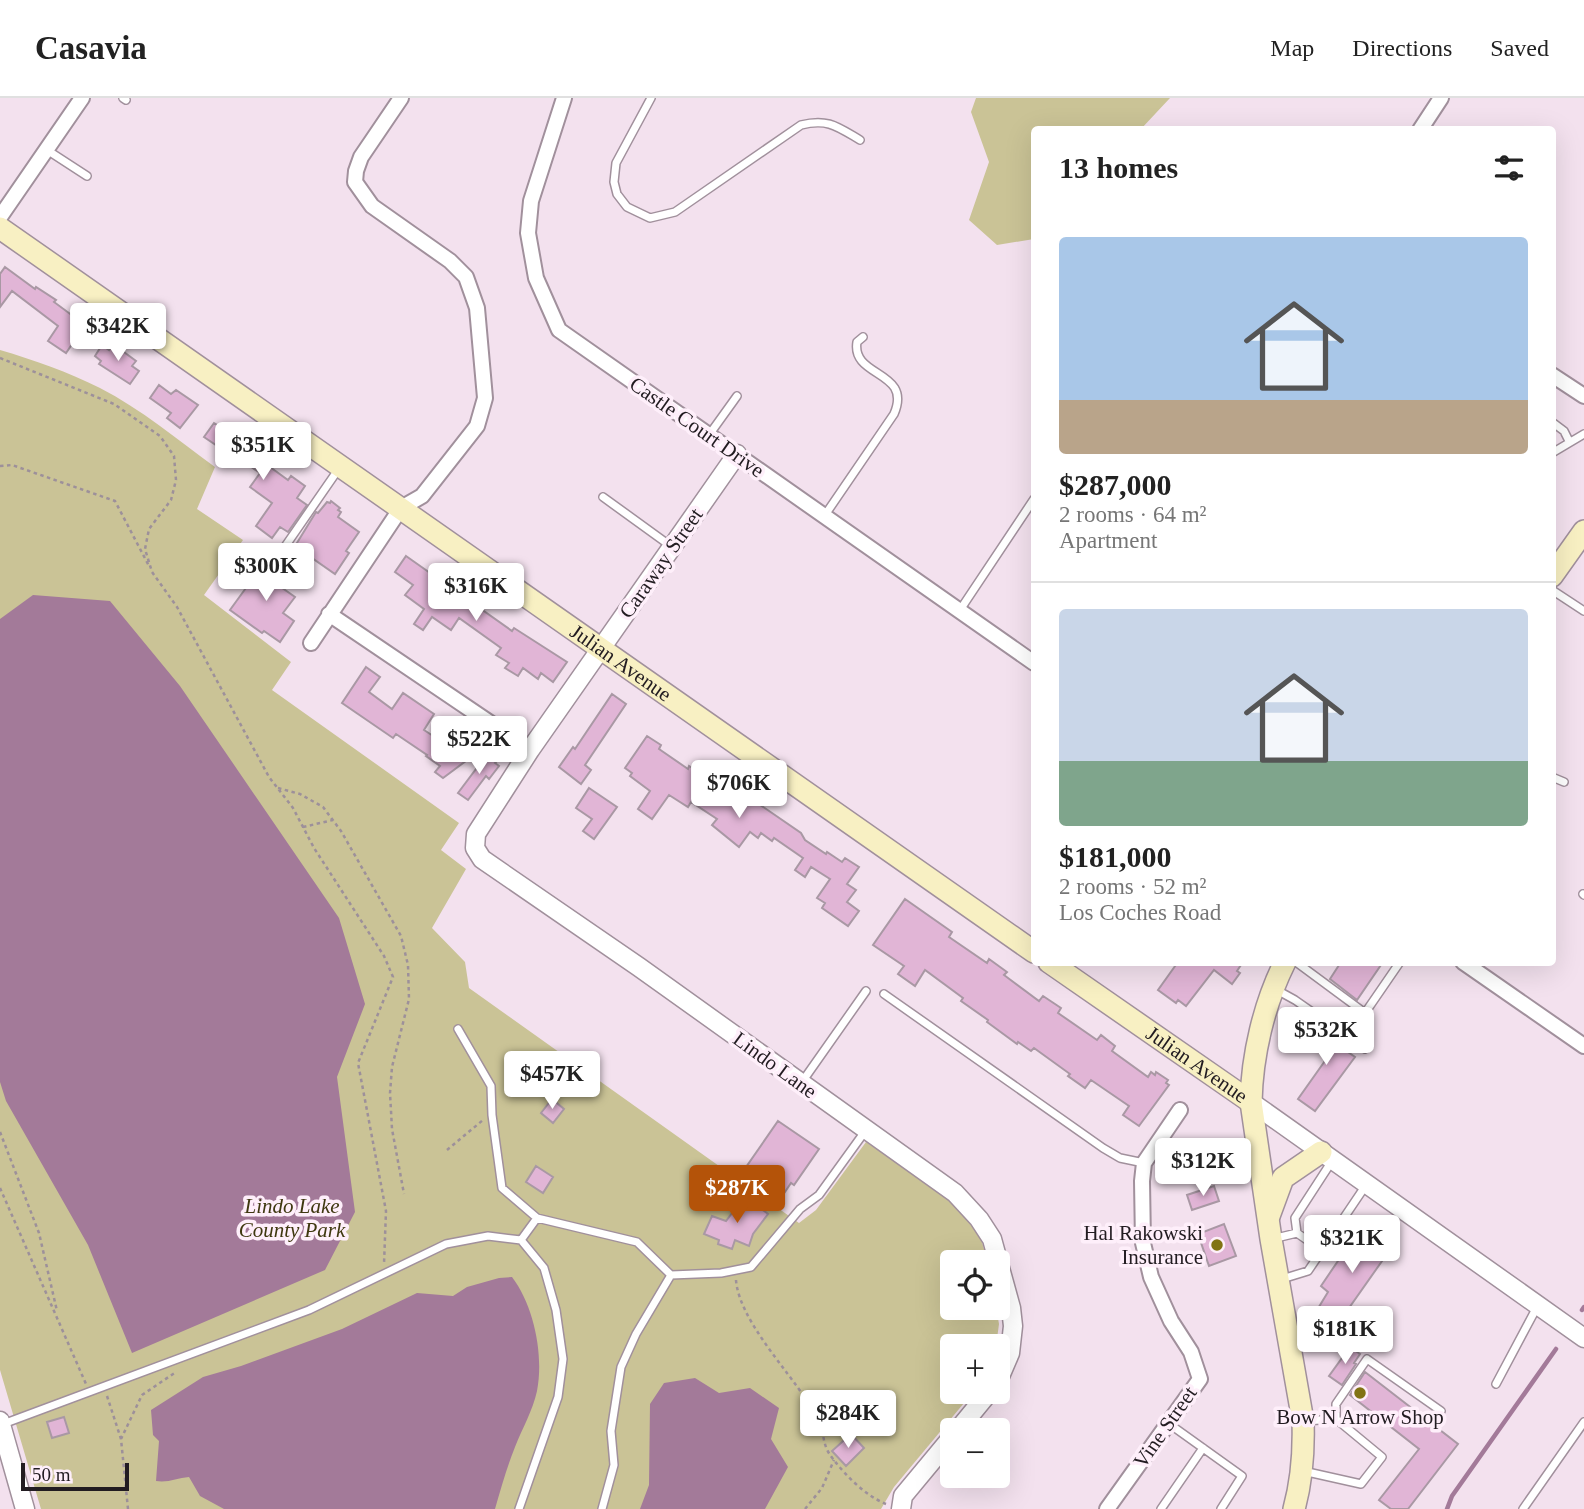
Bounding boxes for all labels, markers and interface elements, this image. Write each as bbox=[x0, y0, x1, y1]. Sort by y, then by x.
text: Casavia bbox=[35, 30, 147, 66]
text: Map bbox=[1270, 35, 1314, 61]
text: Directions bbox=[1352, 35, 1452, 61]
text: Saved bbox=[1490, 35, 1549, 61]
icon: filters bbox=[1490, 149, 1528, 187]
text: 13 homes bbox=[1059, 151, 1178, 184]
icon: home bbox=[1231, 283, 1357, 409]
pin: $342K bbox=[69, 303, 167, 363]
text: $342K bbox=[86, 313, 150, 338]
street label: Castle Court Drive bbox=[625, 372, 769, 482]
pin: $351K bbox=[214, 422, 312, 482]
text: $351K bbox=[231, 432, 295, 457]
text: $287,000 bbox=[1059, 468, 1172, 501]
text: 2 rooms · 64 m² bbox=[1059, 502, 1206, 527]
street label: Caraway Street bbox=[614, 503, 708, 623]
text: Apartment bbox=[1059, 528, 1157, 553]
pin: $300K bbox=[217, 544, 315, 603]
text: $300K bbox=[234, 553, 298, 578]
pin: $316K bbox=[427, 564, 525, 623]
text: $316K bbox=[444, 573, 508, 598]
street label: Julian Avenue bbox=[566, 619, 676, 706]
icon: home bbox=[1231, 655, 1357, 781]
pin: $522K bbox=[430, 716, 528, 776]
text: $522K bbox=[447, 726, 511, 751]
pin: $706K bbox=[690, 760, 788, 820]
text: $706K bbox=[707, 770, 771, 795]
text: $181,000 bbox=[1059, 840, 1172, 873]
text: 2 rooms · 52 m² bbox=[1059, 874, 1206, 899]
text: Los Coches Road bbox=[1059, 900, 1221, 925]
pin: $532K bbox=[1277, 1007, 1375, 1067]
text: $532K bbox=[1294, 1017, 1358, 1042]
street label: Julian Avenue bbox=[1142, 1021, 1252, 1108]
street label: Lindo Lane bbox=[729, 1027, 821, 1103]
pin: $457K bbox=[503, 1052, 601, 1111]
text: $457K bbox=[520, 1061, 584, 1086]
pin: $312K bbox=[1154, 1138, 1252, 1198]
text: $312K bbox=[1171, 1148, 1235, 1173]
pin: $287K bbox=[688, 1166, 786, 1225]
text: $287K bbox=[705, 1175, 769, 1200]
park label: Lindo Lake County Park bbox=[239, 1194, 346, 1242]
pin: $321K bbox=[1303, 1216, 1401, 1275]
place label: Hal Rakowski Insurance bbox=[1083, 1221, 1203, 1269]
text: $321K bbox=[1320, 1225, 1384, 1250]
marker: Hal Rakowski Insurance bbox=[1209, 1237, 1225, 1253]
map controls bbox=[940, 1250, 1010, 1488]
button: locate bbox=[940, 1250, 1010, 1320]
pin: $181K bbox=[1296, 1306, 1394, 1366]
text: $181K bbox=[1313, 1316, 1377, 1341]
button: + bbox=[940, 1334, 1010, 1404]
street label: Vine Street bbox=[1128, 1382, 1202, 1472]
marker: Bow N Arrow Shop bbox=[1352, 1385, 1368, 1401]
pin: $284K bbox=[799, 1390, 897, 1450]
text: $284K bbox=[816, 1400, 880, 1425]
place label: Bow N Arrow Shop bbox=[1276, 1405, 1444, 1429]
button: − bbox=[940, 1418, 1010, 1488]
scale bar bbox=[21, 1460, 130, 1492]
text: 50 m bbox=[32, 1464, 71, 1485]

